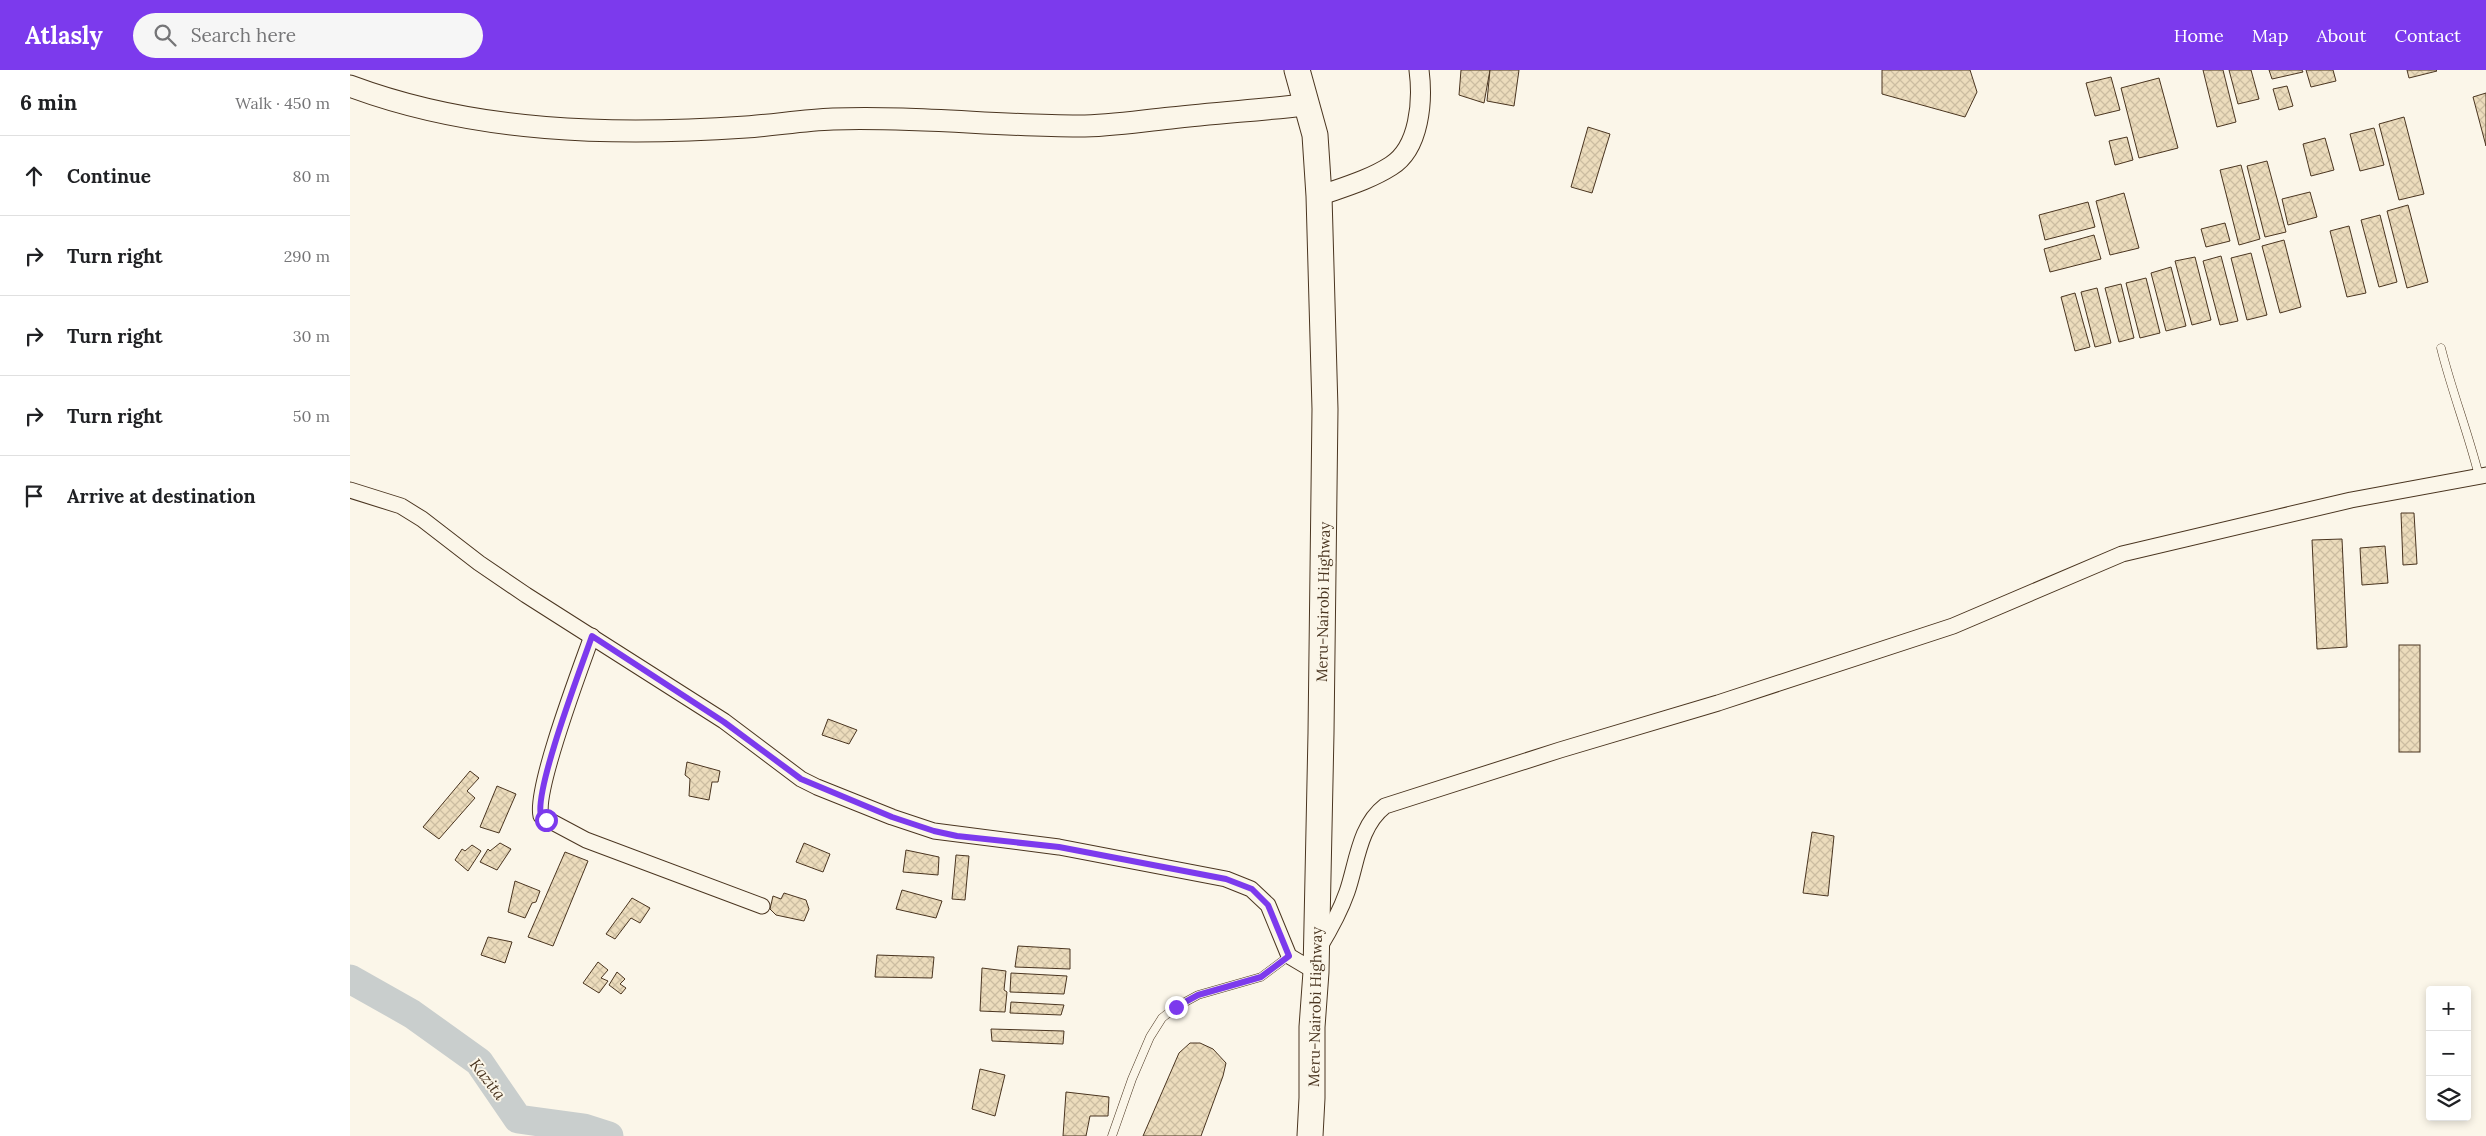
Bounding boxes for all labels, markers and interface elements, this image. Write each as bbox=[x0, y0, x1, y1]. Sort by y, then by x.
search box bbox=[133, 13, 483, 58]
text: Atlasly bbox=[25, 20, 103, 51]
icon: search bbox=[151, 21, 179, 49]
text: Search here bbox=[191, 23, 296, 47]
text: Home bbox=[2174, 24, 2224, 47]
text: Map bbox=[2252, 24, 2288, 47]
text: About bbox=[2316, 24, 2366, 47]
text: Contact bbox=[2394, 24, 2461, 47]
text: 6 min bbox=[20, 89, 77, 116]
text: Walk · 450 m bbox=[235, 93, 330, 113]
icon: ahead bbox=[20, 162, 48, 190]
text: Continue bbox=[67, 164, 151, 188]
text: 80 m bbox=[293, 166, 330, 186]
icon: right bbox=[20, 242, 48, 270]
text: Turn right bbox=[67, 244, 163, 268]
text: 290 m bbox=[284, 246, 330, 266]
icon: right bbox=[20, 322, 48, 350]
text: Turn right bbox=[67, 324, 163, 348]
text: 30 m bbox=[293, 326, 330, 346]
icon: right bbox=[20, 402, 48, 430]
text: Turn right bbox=[67, 404, 163, 428]
text: 50 m bbox=[293, 406, 330, 426]
icon: arrive bbox=[20, 482, 48, 510]
text: Arrive at destination bbox=[67, 484, 256, 508]
street label: Meru-Nairobi Highway bbox=[1312, 522, 1334, 682]
route start bbox=[535, 809, 558, 832]
street label: Meru-Nairobi Highway bbox=[1304, 927, 1326, 1087]
map controls bbox=[2426, 986, 2471, 1121]
button: + bbox=[2426, 986, 2471, 1031]
route end bbox=[1165, 996, 1188, 1019]
button: − bbox=[2426, 1031, 2471, 1076]
water label: Kazita bbox=[466, 1054, 510, 1104]
button: layers bbox=[2426, 1076, 2471, 1121]

